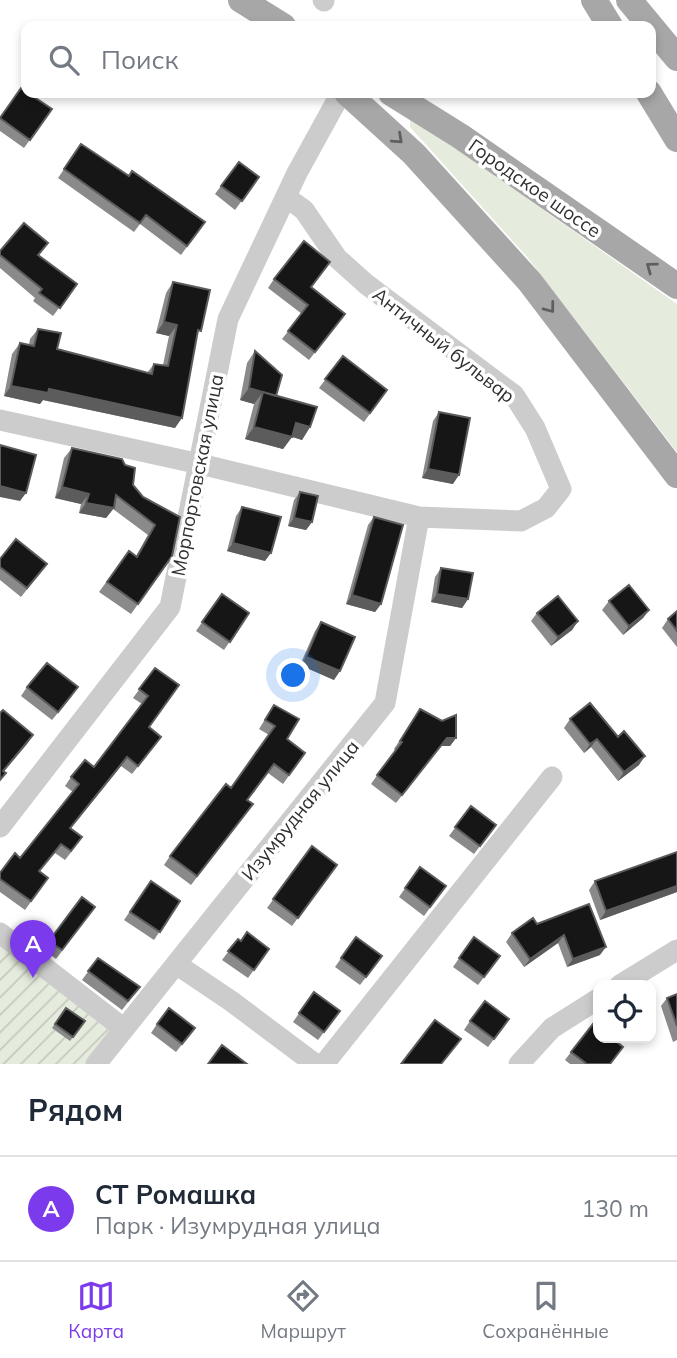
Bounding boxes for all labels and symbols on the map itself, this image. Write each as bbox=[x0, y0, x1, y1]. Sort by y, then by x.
one-way arrow bbox=[390, 130, 403, 143]
street label: Городское шоссе bbox=[464, 133, 606, 243]
one-way arrow bbox=[646, 263, 659, 275]
street label: Античный бульвар bbox=[368, 282, 520, 408]
one-way arrow bbox=[541, 300, 554, 313]
street label: Морпортовская улица bbox=[166, 372, 228, 578]
your location bbox=[276, 658, 310, 692]
street label: Изумрудная улица bbox=[236, 735, 364, 885]
pin: A bbox=[10, 920, 56, 978]

